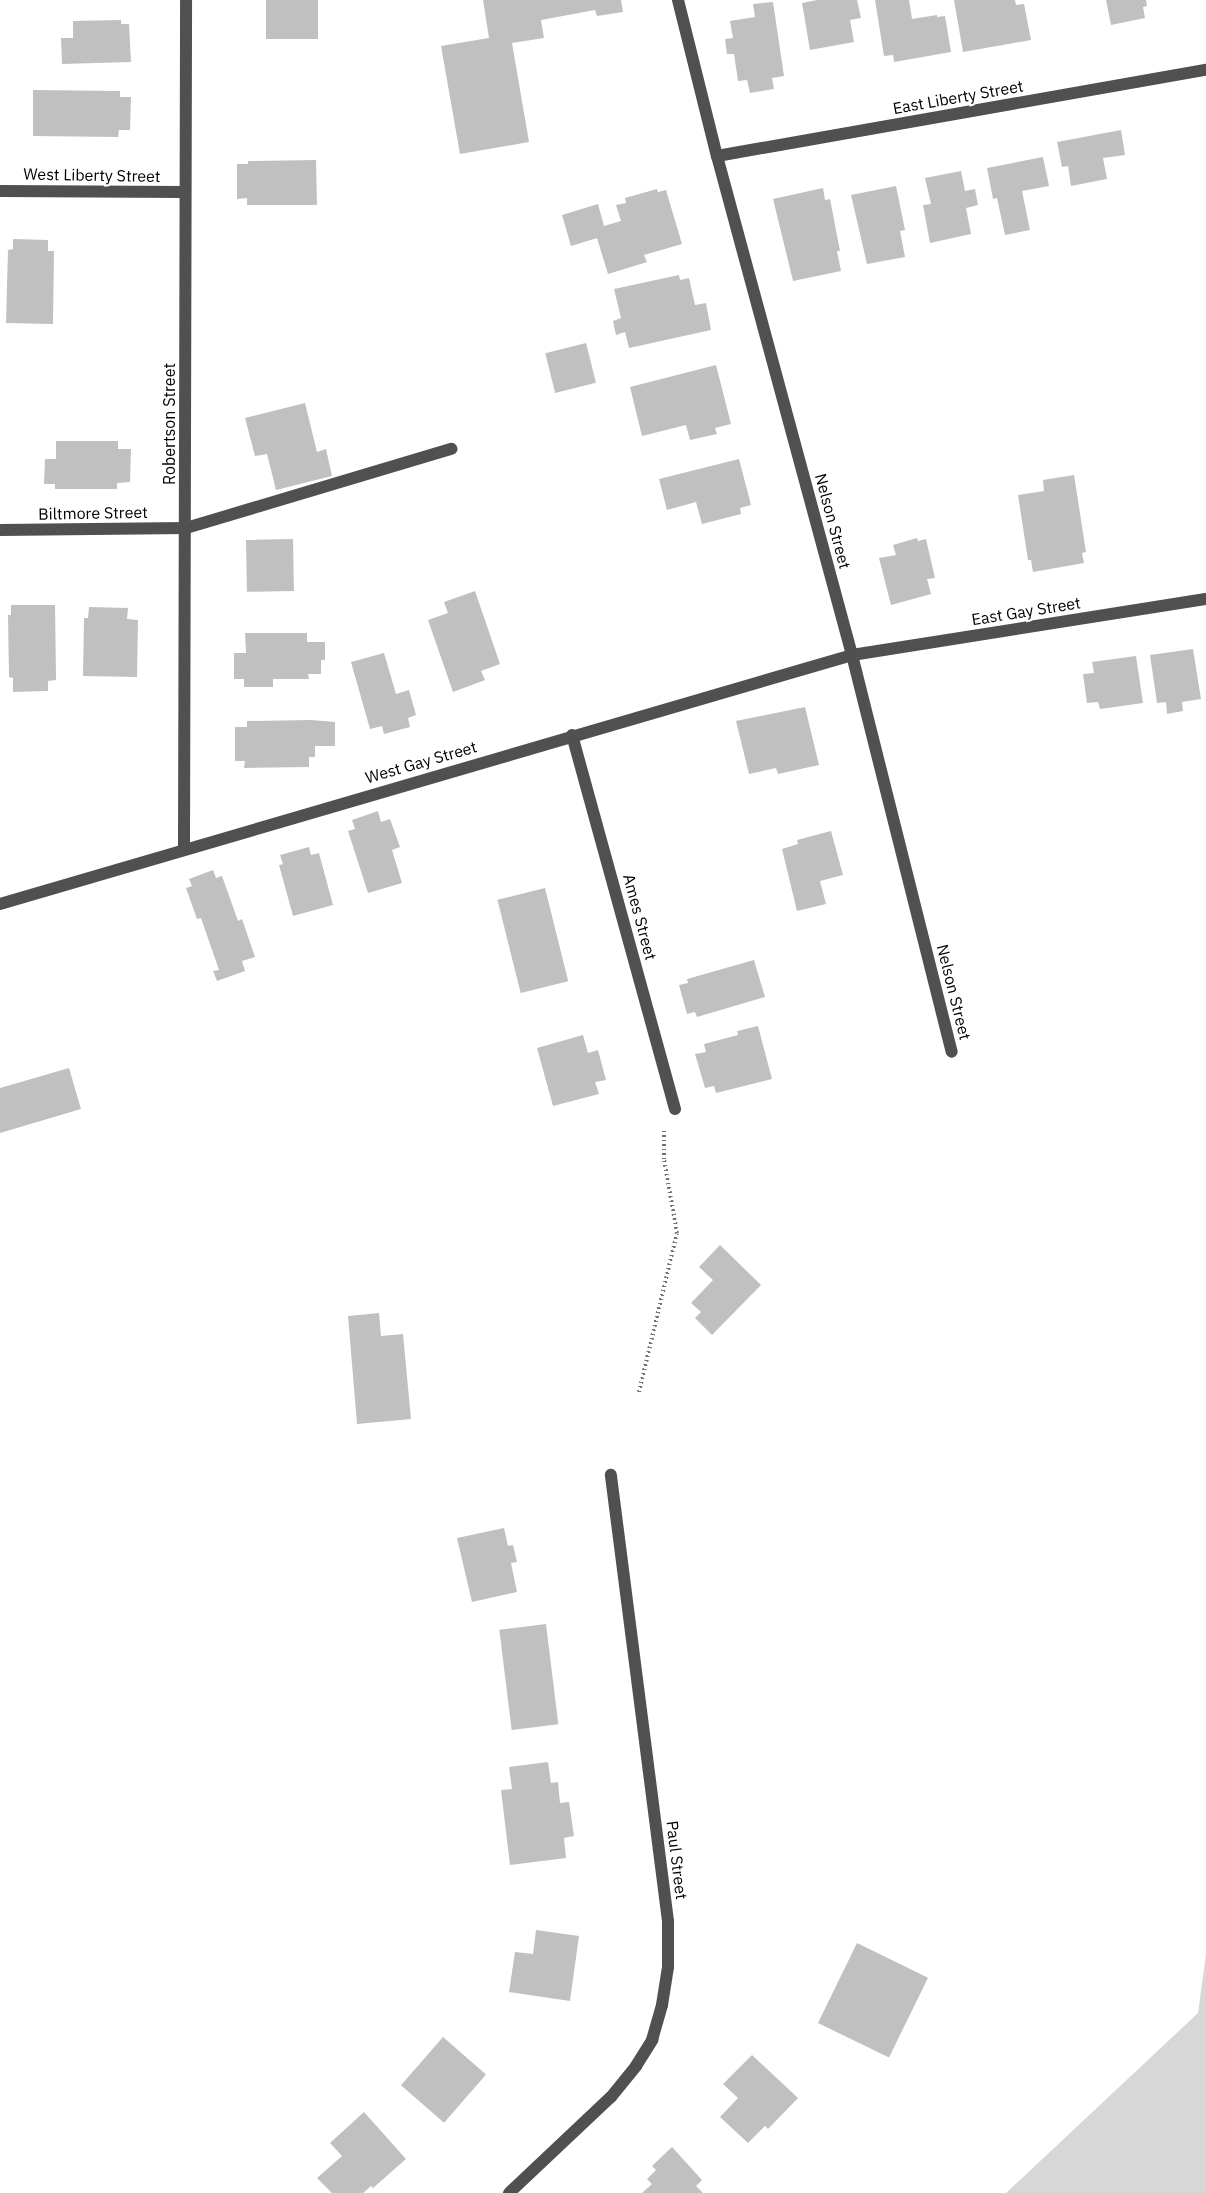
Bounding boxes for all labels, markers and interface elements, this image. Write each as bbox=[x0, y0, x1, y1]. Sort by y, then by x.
street label: East Liberty Street bbox=[891, 76, 1025, 118]
street label: West Liberty Street bbox=[23, 164, 161, 186]
street label: Robertson Street bbox=[159, 363, 179, 485]
street label: Nelson Street bbox=[811, 471, 855, 571]
street label: Biltmore Street bbox=[38, 502, 148, 524]
street label: East Gay Street bbox=[970, 593, 1082, 629]
street label: West Gay Street bbox=[363, 737, 479, 787]
street label: Ames Street bbox=[619, 872, 661, 962]
street label: Nelson Street bbox=[933, 942, 975, 1042]
street label: Paul Street bbox=[663, 1820, 691, 1900]

